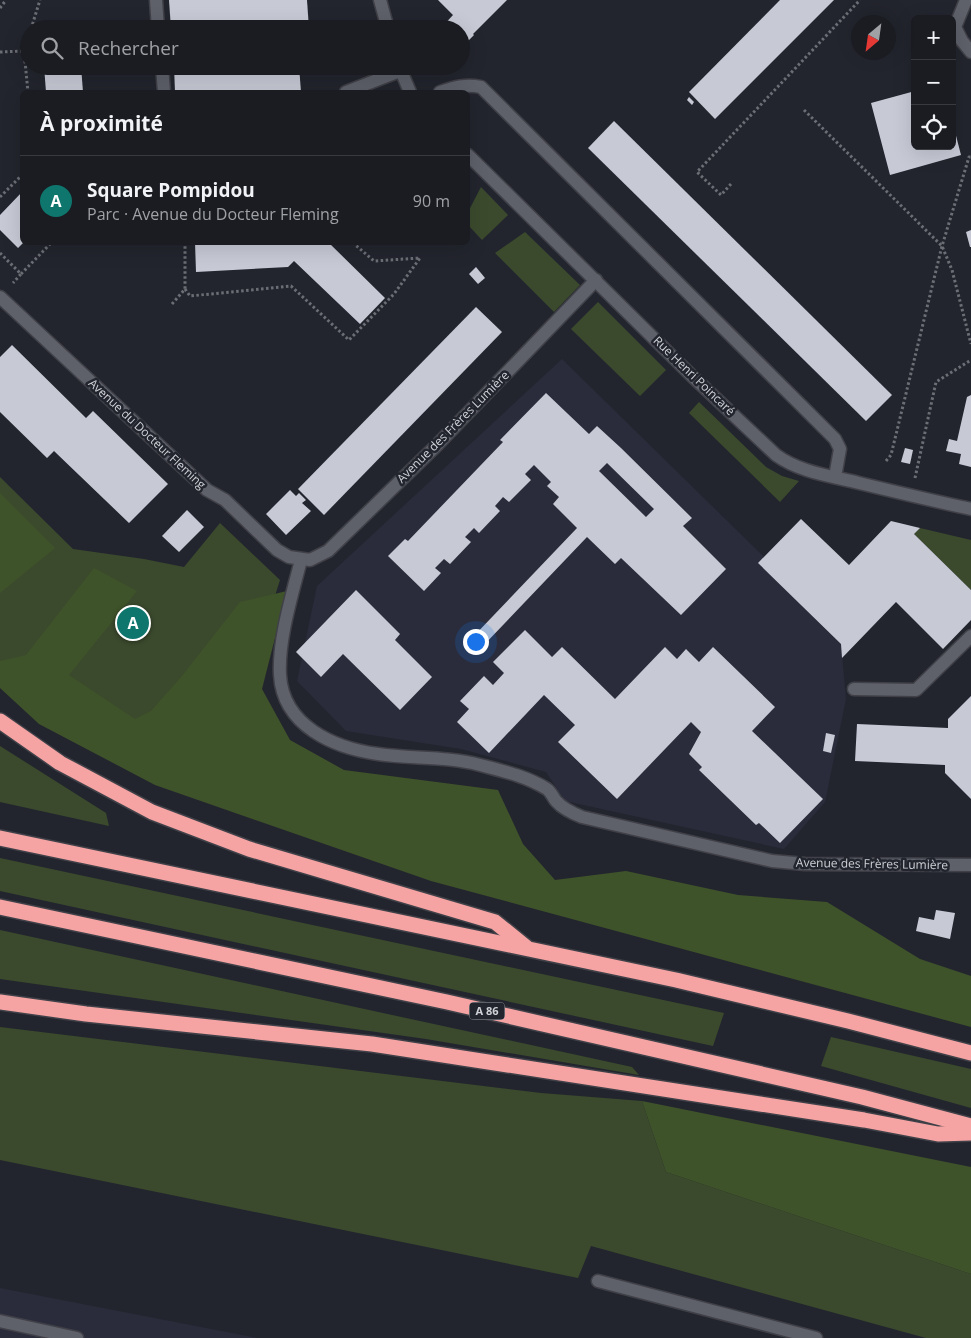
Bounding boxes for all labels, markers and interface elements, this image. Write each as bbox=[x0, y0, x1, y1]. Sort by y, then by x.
north arrow bbox=[851, 15, 896, 60]
map controls bbox=[911, 15, 956, 150]
button: + bbox=[911, 15, 956, 60]
search box bbox=[20, 20, 470, 75]
icon: search bbox=[38, 34, 66, 62]
text: Rechercher bbox=[78, 35, 179, 61]
button: − bbox=[911, 60, 956, 105]
button: locate bbox=[911, 105, 956, 150]
text: À proximité bbox=[40, 109, 163, 137]
text: Square Pompidou bbox=[87, 177, 255, 203]
text: A bbox=[50, 190, 62, 212]
text: 90 m bbox=[413, 190, 450, 212]
text: Parc · Avenue du Docteur Fleming bbox=[87, 203, 339, 225]
street label: Rue Henri Poincaré bbox=[650, 332, 739, 419]
street label: Avenue des Frères Lumière bbox=[393, 367, 513, 486]
street label: Avenue du Docteur Fleming bbox=[85, 375, 210, 493]
pin: A bbox=[117, 604, 149, 642]
your location bbox=[463, 629, 489, 655]
street label: Avenue des Frères Lumière bbox=[796, 854, 949, 873]
road number: A 86 bbox=[470, 1002, 504, 1019]

